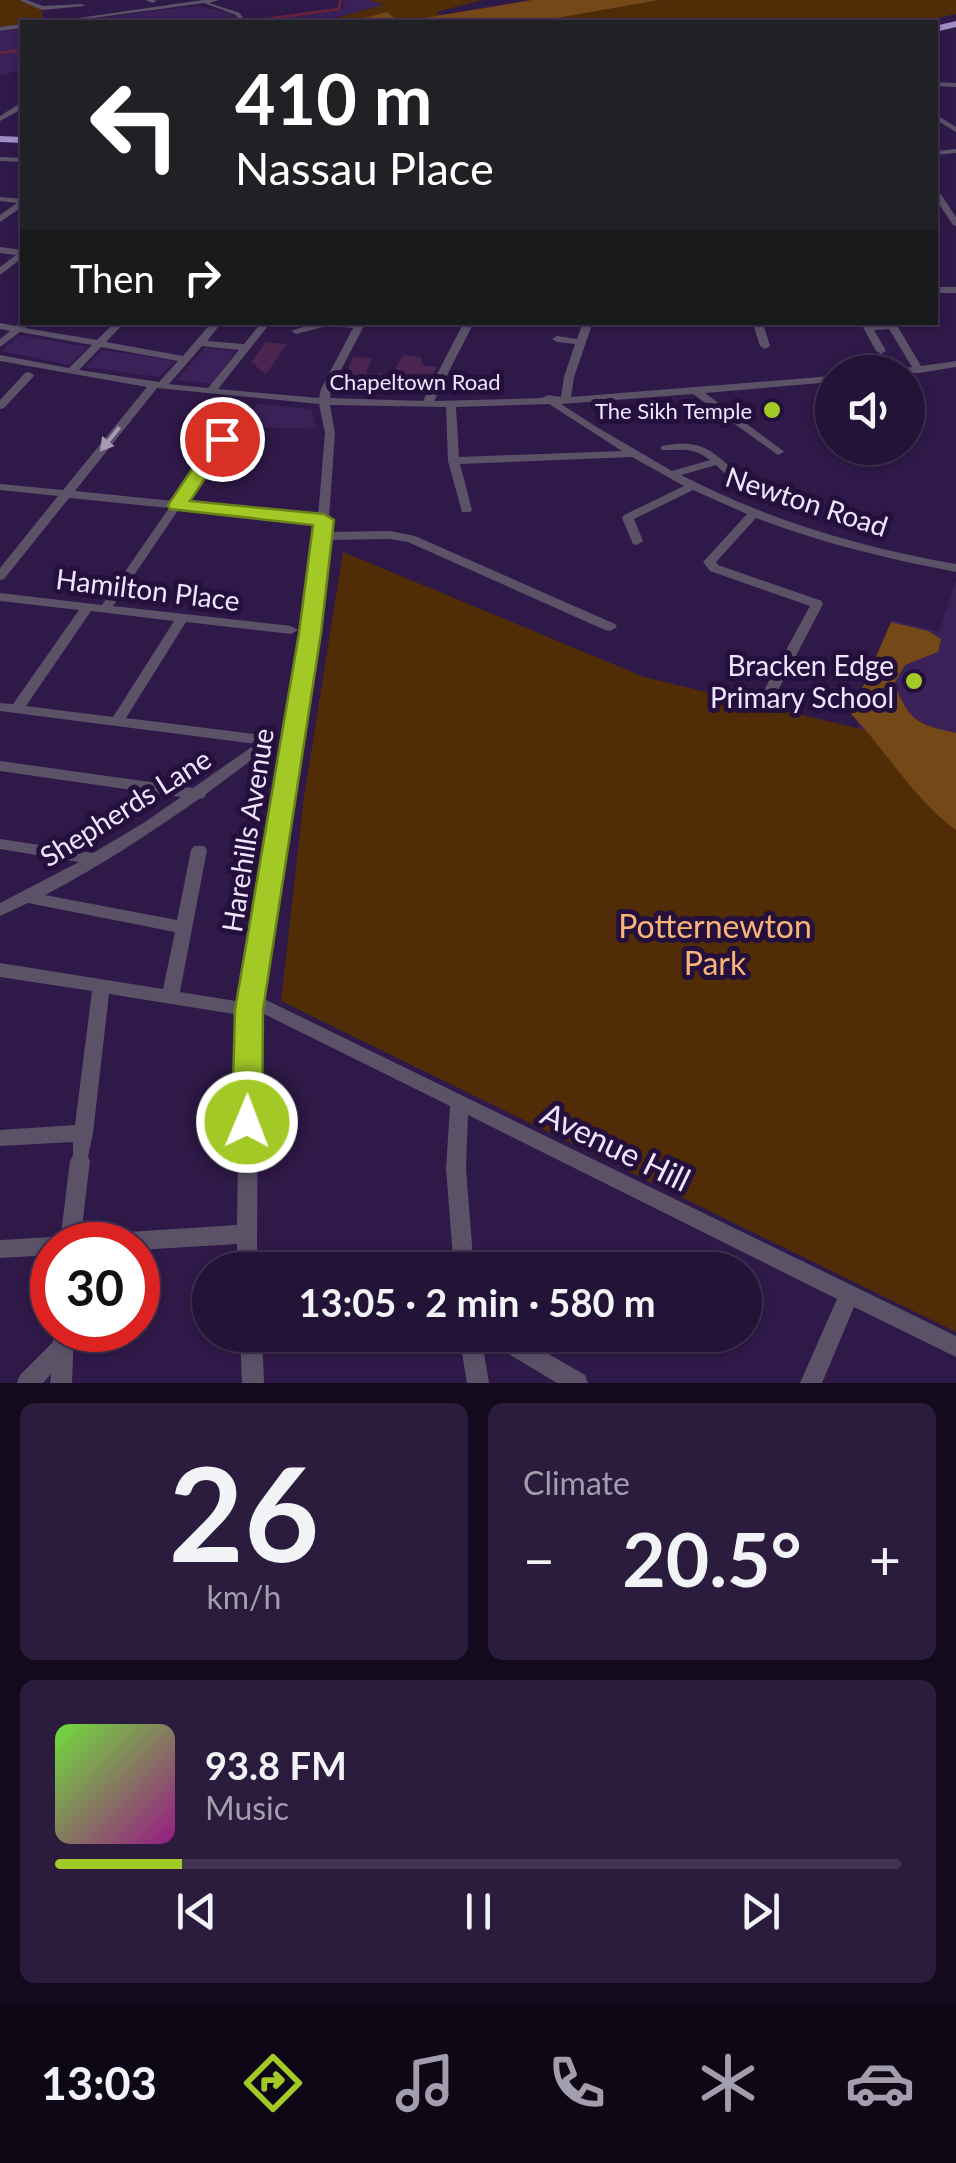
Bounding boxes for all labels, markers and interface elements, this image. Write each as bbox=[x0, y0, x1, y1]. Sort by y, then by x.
text: 410 m bbox=[235, 56, 432, 140]
icon: left bbox=[70, 60, 200, 190]
text: Nassau Place bbox=[235, 141, 494, 195]
icon: right bbox=[175, 250, 230, 305]
text: Then bbox=[70, 255, 155, 301]
map controls bbox=[815, 355, 925, 465]
button: sound bbox=[815, 355, 925, 465]
street label: Chapeltown Road bbox=[329, 368, 501, 395]
pin bbox=[180, 397, 265, 482]
place label: The Sikh Temple bbox=[595, 397, 752, 424]
marker: The Sikh Temple bbox=[761, 399, 783, 421]
icon: arrive bbox=[195, 412, 250, 467]
one-way arrow bbox=[100, 426, 121, 451]
street label: Newton Road bbox=[722, 459, 892, 543]
street label: Hamilton Place bbox=[54, 561, 242, 617]
place label: Bracken Edge Primary School bbox=[710, 648, 894, 714]
marker: Bracken Edge Primary School bbox=[903, 670, 925, 692]
street label: Harehills Avenue bbox=[214, 726, 280, 934]
street label: Shepherds Lane bbox=[33, 741, 217, 873]
park label: Potternewton Park bbox=[618, 906, 812, 982]
position arrow bbox=[195, 1070, 299, 1174]
street label: Avenue Hill bbox=[535, 1093, 697, 1199]
speed limit sign: 30 bbox=[30, 1222, 160, 1352]
text: 13:05 · 2 min · 580 m bbox=[298, 1279, 656, 1325]
text: 26 bbox=[169, 1434, 319, 1590]
text: Climate bbox=[523, 1463, 630, 1502]
text: 20.5° bbox=[622, 1513, 802, 1603]
text: − bbox=[523, 1526, 555, 1592]
text: + bbox=[869, 1526, 901, 1592]
text: km/h bbox=[207, 1577, 281, 1616]
text: 93.8 FM bbox=[205, 1742, 347, 1788]
text: Music bbox=[205, 1788, 289, 1827]
icon: previous bbox=[169, 1884, 224, 1939]
icon: pause bbox=[451, 1884, 506, 1939]
icon: next bbox=[733, 1884, 788, 1939]
icon: directions bbox=[238, 2048, 308, 2118]
icon: music bbox=[390, 2048, 460, 2118]
icon: phone bbox=[542, 2048, 612, 2118]
icon: climate bbox=[693, 2048, 763, 2118]
icon: car bbox=[845, 2048, 915, 2118]
text: 13:03 bbox=[41, 2056, 157, 2110]

